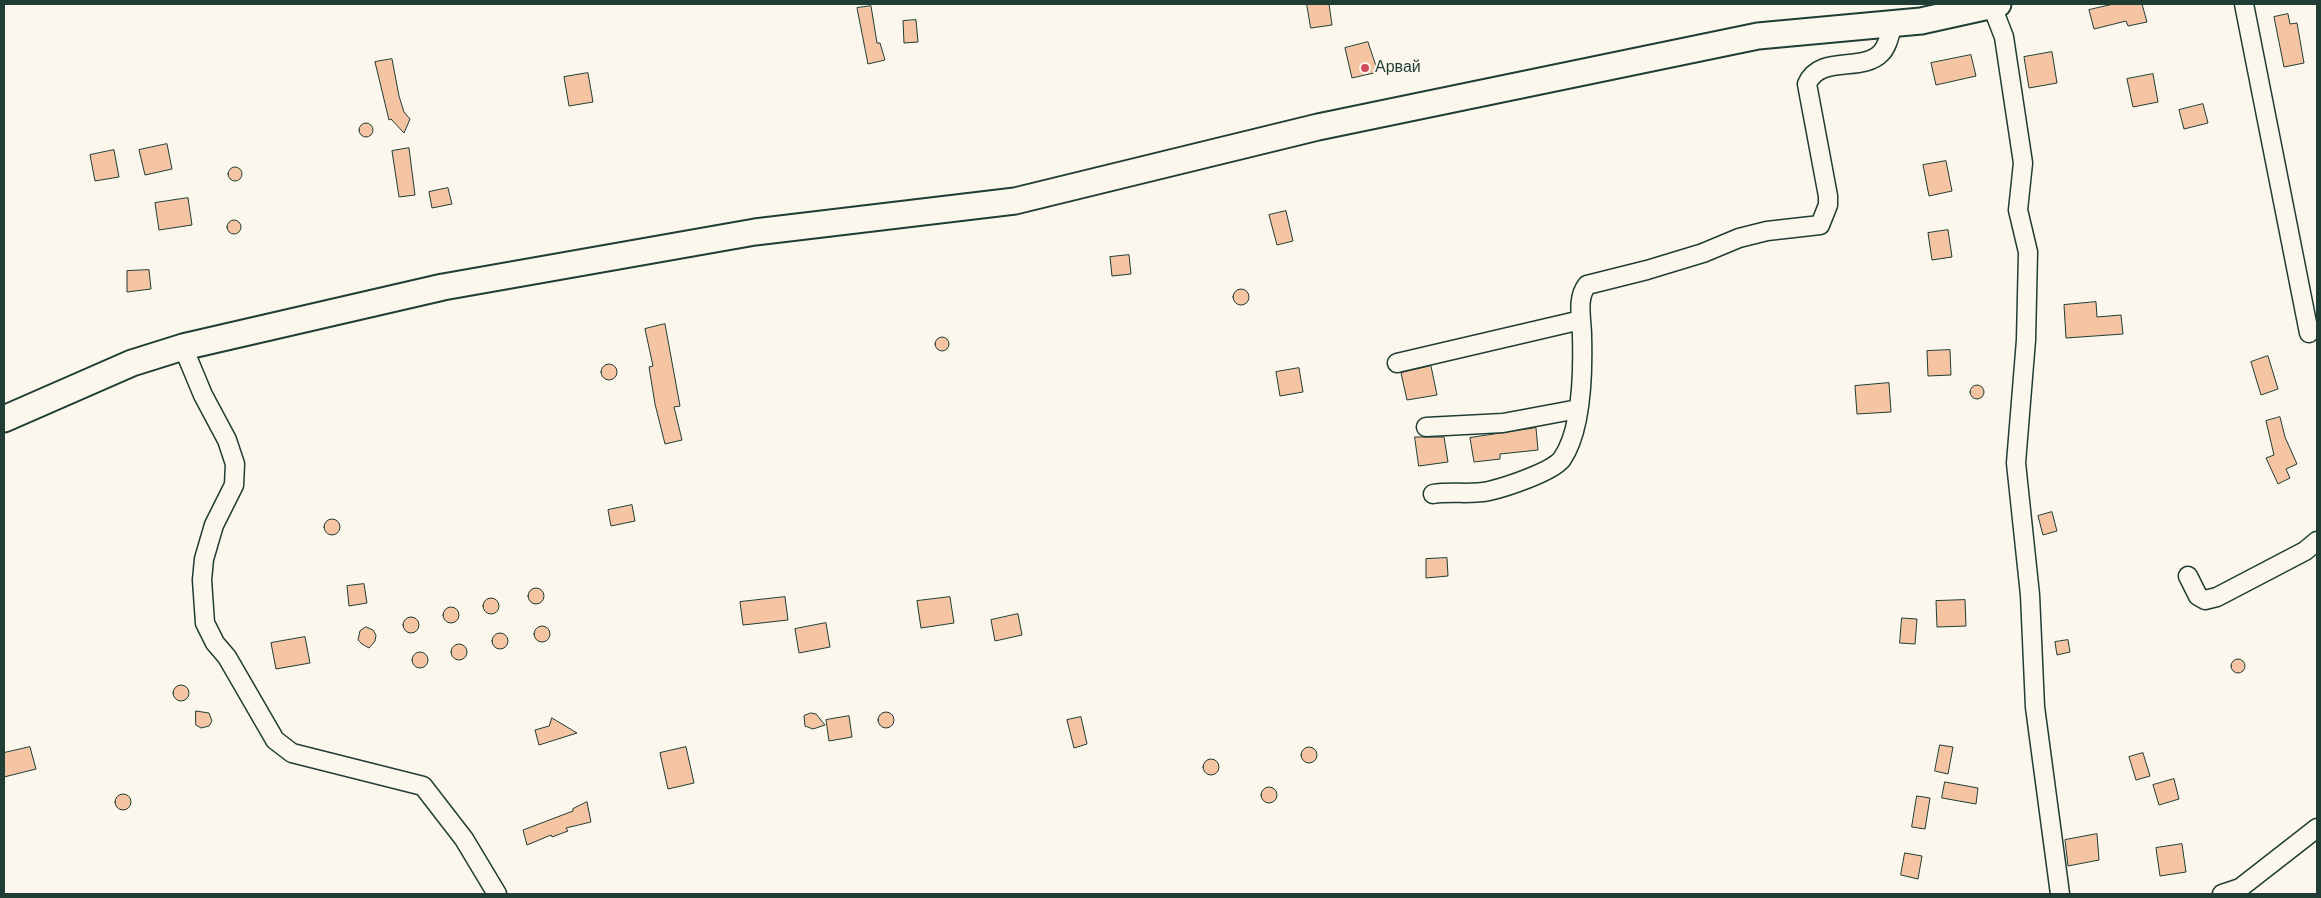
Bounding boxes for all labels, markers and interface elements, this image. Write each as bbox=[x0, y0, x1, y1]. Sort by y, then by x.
place label: Арвай bbox=[1375, 58, 1421, 78]
marker: Арвай bbox=[1359, 62, 1371, 74]

